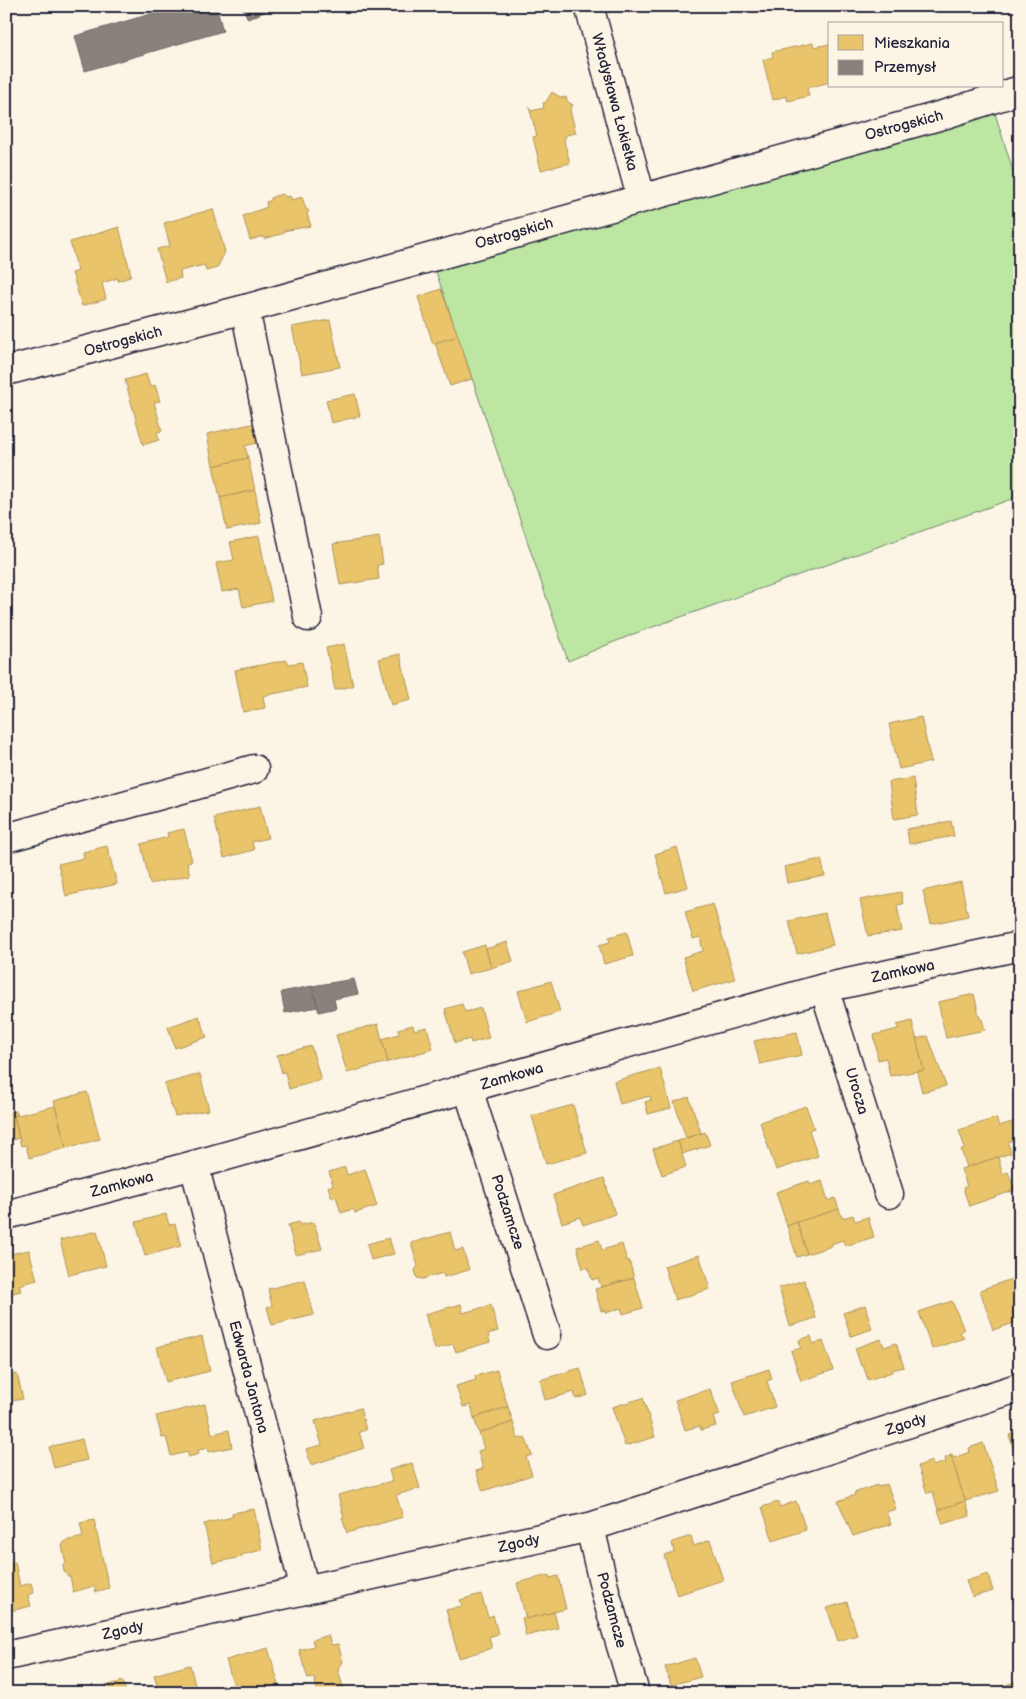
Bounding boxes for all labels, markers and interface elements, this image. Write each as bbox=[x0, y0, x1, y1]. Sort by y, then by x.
legend bbox=[828, 22, 1004, 88]
street label: Władysława Łokietka bbox=[587, 31, 642, 173]
text: Mieszkania bbox=[874, 34, 950, 53]
text: Przemysł bbox=[874, 58, 936, 77]
street label: Ostrogskich bbox=[863, 106, 945, 145]
street label: Ostrogskich bbox=[473, 213, 555, 254]
street label: Ostrogskich bbox=[82, 322, 164, 361]
street label: Zamkowa bbox=[869, 956, 936, 988]
street label: Zamkowa bbox=[478, 1059, 546, 1095]
street label: Urocza bbox=[840, 1065, 873, 1117]
street label: Zamkowa bbox=[88, 1167, 156, 1202]
street label: Podzamcze bbox=[486, 1172, 529, 1252]
street label: Edwarda Jantona bbox=[224, 1319, 273, 1436]
street label: Zgody bbox=[882, 1409, 929, 1440]
street label: Zgody bbox=[496, 1530, 542, 1557]
street label: Podzamcze bbox=[592, 1570, 631, 1650]
street label: Zgody bbox=[100, 1616, 146, 1645]

